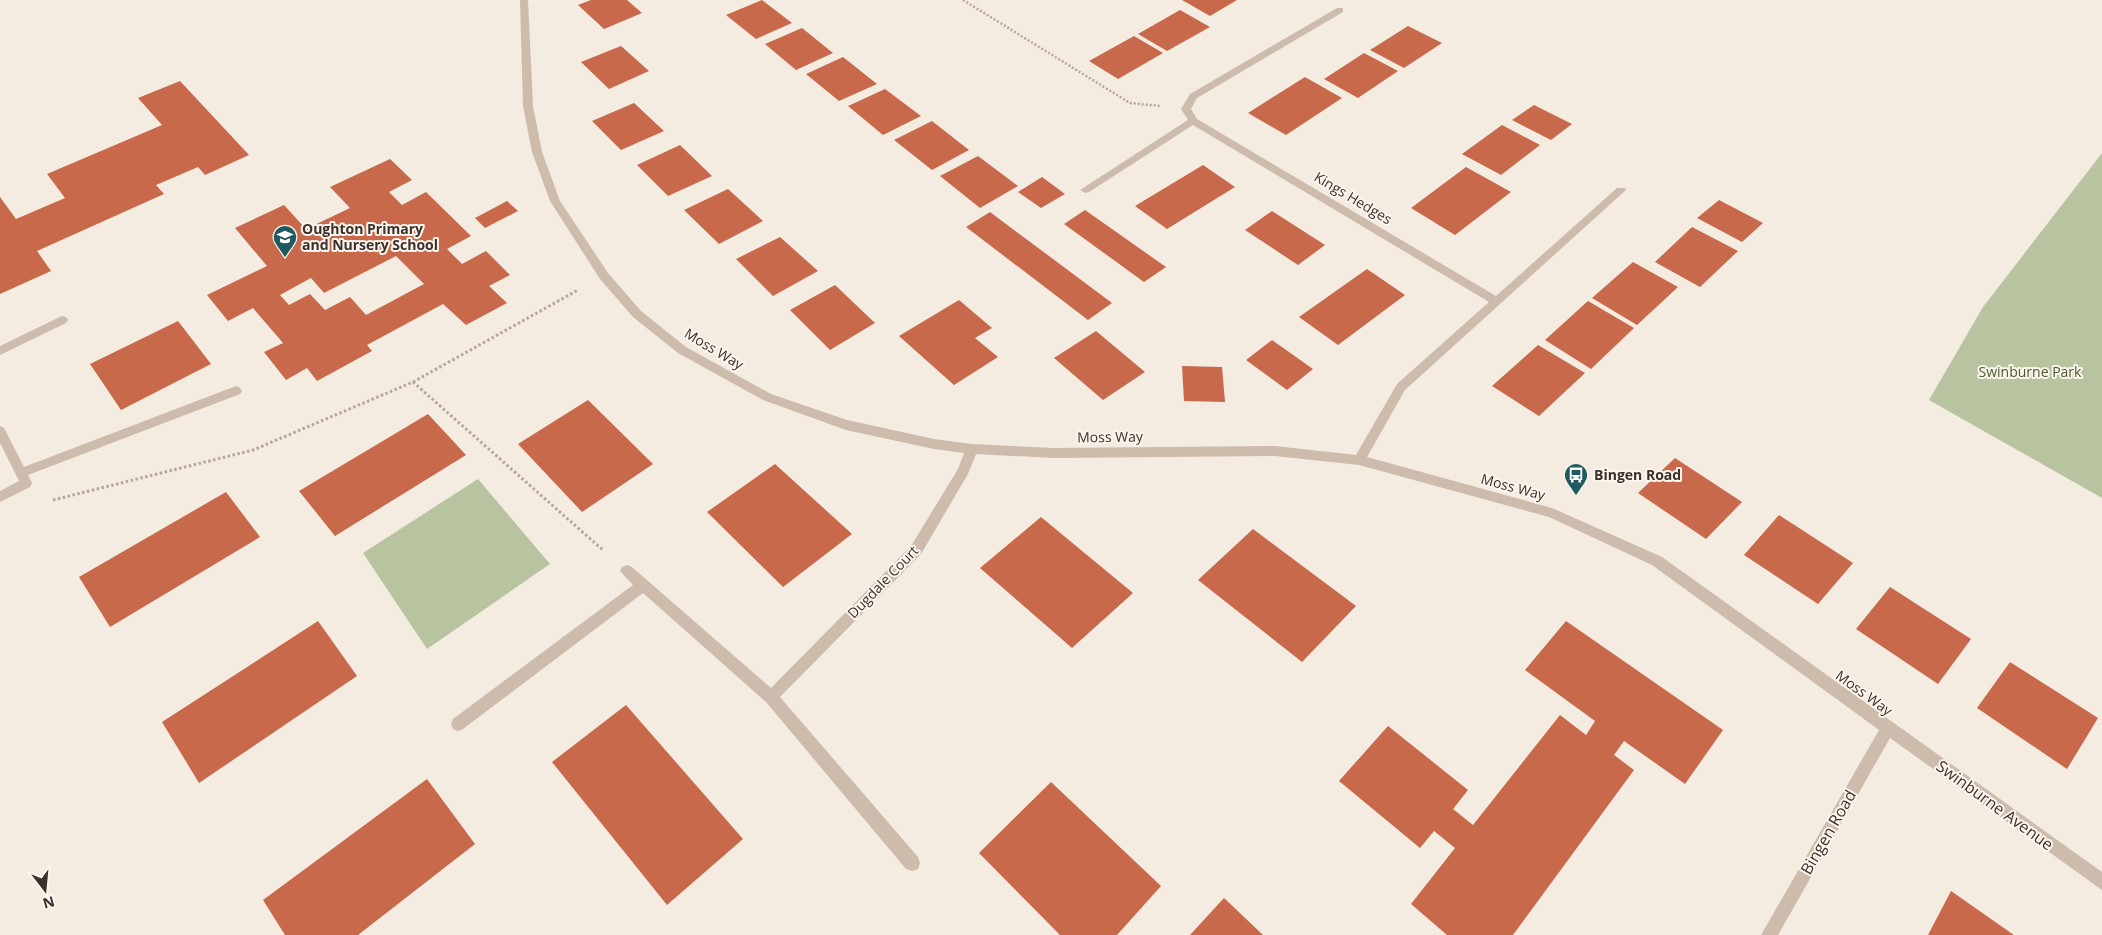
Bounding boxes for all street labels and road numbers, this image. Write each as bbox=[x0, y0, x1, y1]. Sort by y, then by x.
street label: Kings Hedges bbox=[1311, 167, 1396, 228]
street label: Moss Way bbox=[681, 324, 748, 374]
street label: Moss Way bbox=[1077, 426, 1144, 447]
street label: Moss Way bbox=[1479, 469, 1548, 504]
street label: Dugdale Court bbox=[843, 541, 922, 622]
street label: Moss Way bbox=[1832, 666, 1897, 720]
street label: Swinburne Avenue bbox=[1932, 755, 2058, 855]
street label: Bingen Road bbox=[1795, 786, 1861, 878]

